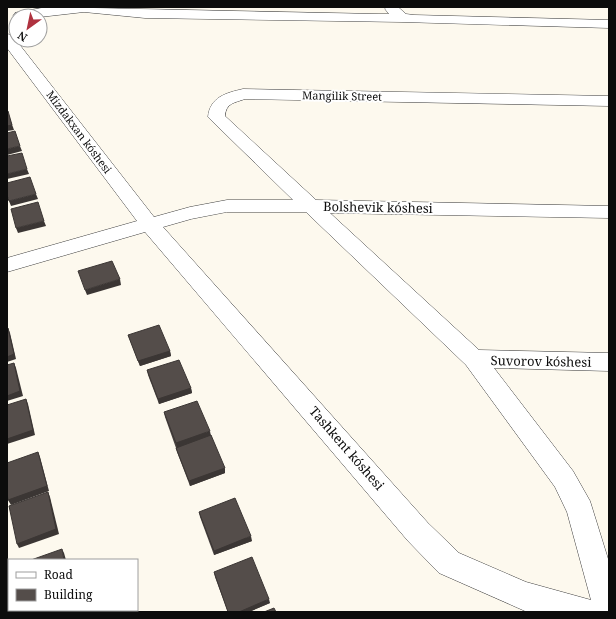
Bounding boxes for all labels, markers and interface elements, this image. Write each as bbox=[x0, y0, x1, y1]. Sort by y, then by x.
north arrow bbox=[8, 8, 48, 48]
text: N bbox=[14, 28, 30, 45]
street label: Mizdakxan kóshesi bbox=[43, 87, 116, 177]
street label: Mangilik Street bbox=[302, 87, 382, 104]
street label: Bolshevik kóshesi bbox=[323, 197, 433, 217]
street label: Suvorov kóshesi bbox=[490, 351, 592, 371]
street label: Tashkent kóshesi bbox=[306, 402, 388, 494]
legend bbox=[8, 559, 138, 611]
text: Road bbox=[44, 566, 74, 583]
text: Building bbox=[44, 586, 93, 603]

